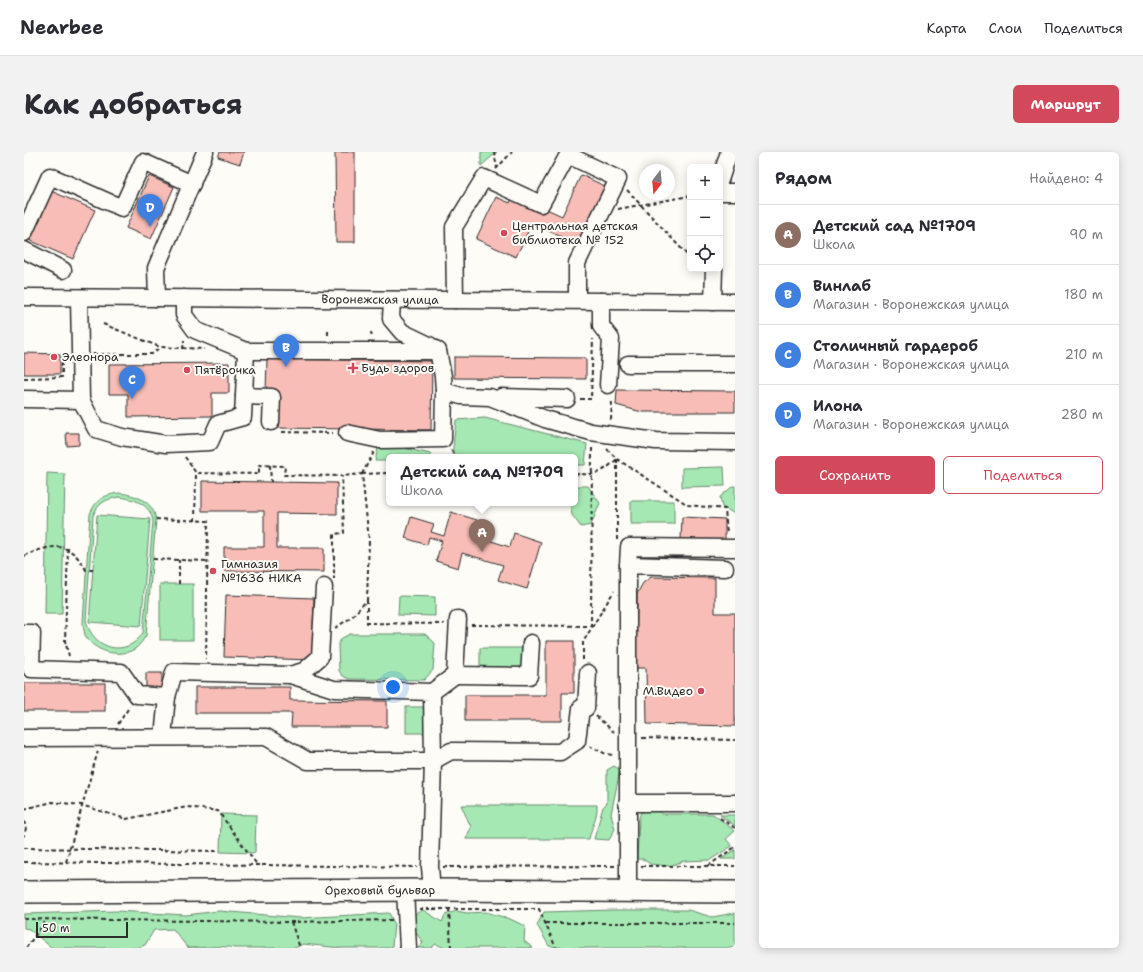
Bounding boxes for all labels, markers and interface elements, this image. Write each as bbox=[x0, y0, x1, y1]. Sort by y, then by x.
text: Nearbee bbox=[20, 15, 104, 40]
text: Карта bbox=[926, 19, 967, 37]
text: Слои bbox=[989, 19, 1022, 37]
text: Поделиться bbox=[1044, 19, 1123, 37]
text: Как добраться bbox=[24, 85, 243, 123]
button: Маршрут bbox=[1013, 85, 1119, 123]
north arrow bbox=[639, 164, 675, 200]
map controls bbox=[687, 164, 723, 272]
button: + bbox=[687, 164, 723, 200]
text: Рядом bbox=[775, 167, 832, 189]
text: Найдено: 4 bbox=[1029, 170, 1103, 187]
pin: D bbox=[137, 194, 163, 227]
button: − bbox=[687, 200, 723, 236]
text: Детский сад №1709 bbox=[813, 216, 976, 236]
place label: Центральная детская библиотека № 152 bbox=[512, 218, 638, 248]
text: A bbox=[783, 226, 793, 243]
text: 90 m bbox=[1069, 226, 1103, 243]
marker: Центральная детская библиотека № 152 bbox=[499, 228, 509, 238]
button: locate bbox=[687, 236, 723, 272]
text: Школа bbox=[813, 236, 855, 253]
text: Винлаб bbox=[813, 276, 871, 296]
text: B bbox=[784, 286, 792, 303]
text: 180 m bbox=[1064, 286, 1103, 303]
street label: Воронежская улица bbox=[321, 291, 439, 308]
text: Магазин · Воронежская улица bbox=[813, 296, 1009, 313]
pin: B bbox=[273, 334, 299, 367]
text: Столичный гардероб bbox=[813, 336, 978, 356]
text: C bbox=[784, 346, 792, 363]
text: 210 m bbox=[1065, 346, 1103, 363]
place label: Элеонора bbox=[62, 349, 119, 365]
marker: Элеонора bbox=[49, 352, 59, 362]
text: Магазин · Воронежская улица bbox=[813, 356, 1009, 373]
place label: Будь здоров bbox=[361, 360, 434, 376]
place label: Пятёрочка bbox=[195, 362, 256, 378]
marker: Будь здоров bbox=[348, 363, 358, 373]
marker: Пятёрочка bbox=[182, 365, 192, 375]
pin: C bbox=[119, 366, 145, 399]
text: Илона bbox=[813, 396, 863, 416]
text: D bbox=[783, 406, 793, 423]
text: 280 m bbox=[1061, 406, 1103, 423]
text: Магазин · Воронежская улица bbox=[813, 416, 1009, 433]
popup bbox=[386, 454, 578, 506]
button: Сохранить bbox=[775, 456, 935, 494]
button: Поделиться bbox=[943, 456, 1103, 494]
text: Детский сад №1709 bbox=[401, 462, 563, 482]
text: Школа bbox=[401, 482, 443, 499]
pin: A bbox=[469, 519, 495, 552]
place label: Гимназия №1636 НИКА bbox=[221, 556, 302, 586]
marker: Гимназия №1636 НИКА bbox=[208, 566, 218, 576]
your location bbox=[383, 677, 403, 697]
place label: М.Видео bbox=[643, 683, 693, 699]
marker: М.Видео bbox=[696, 686, 706, 696]
street label: Ореховый бульвар bbox=[325, 882, 435, 899]
scale bar bbox=[36, 920, 128, 939]
text: 50 m bbox=[42, 921, 70, 936]

